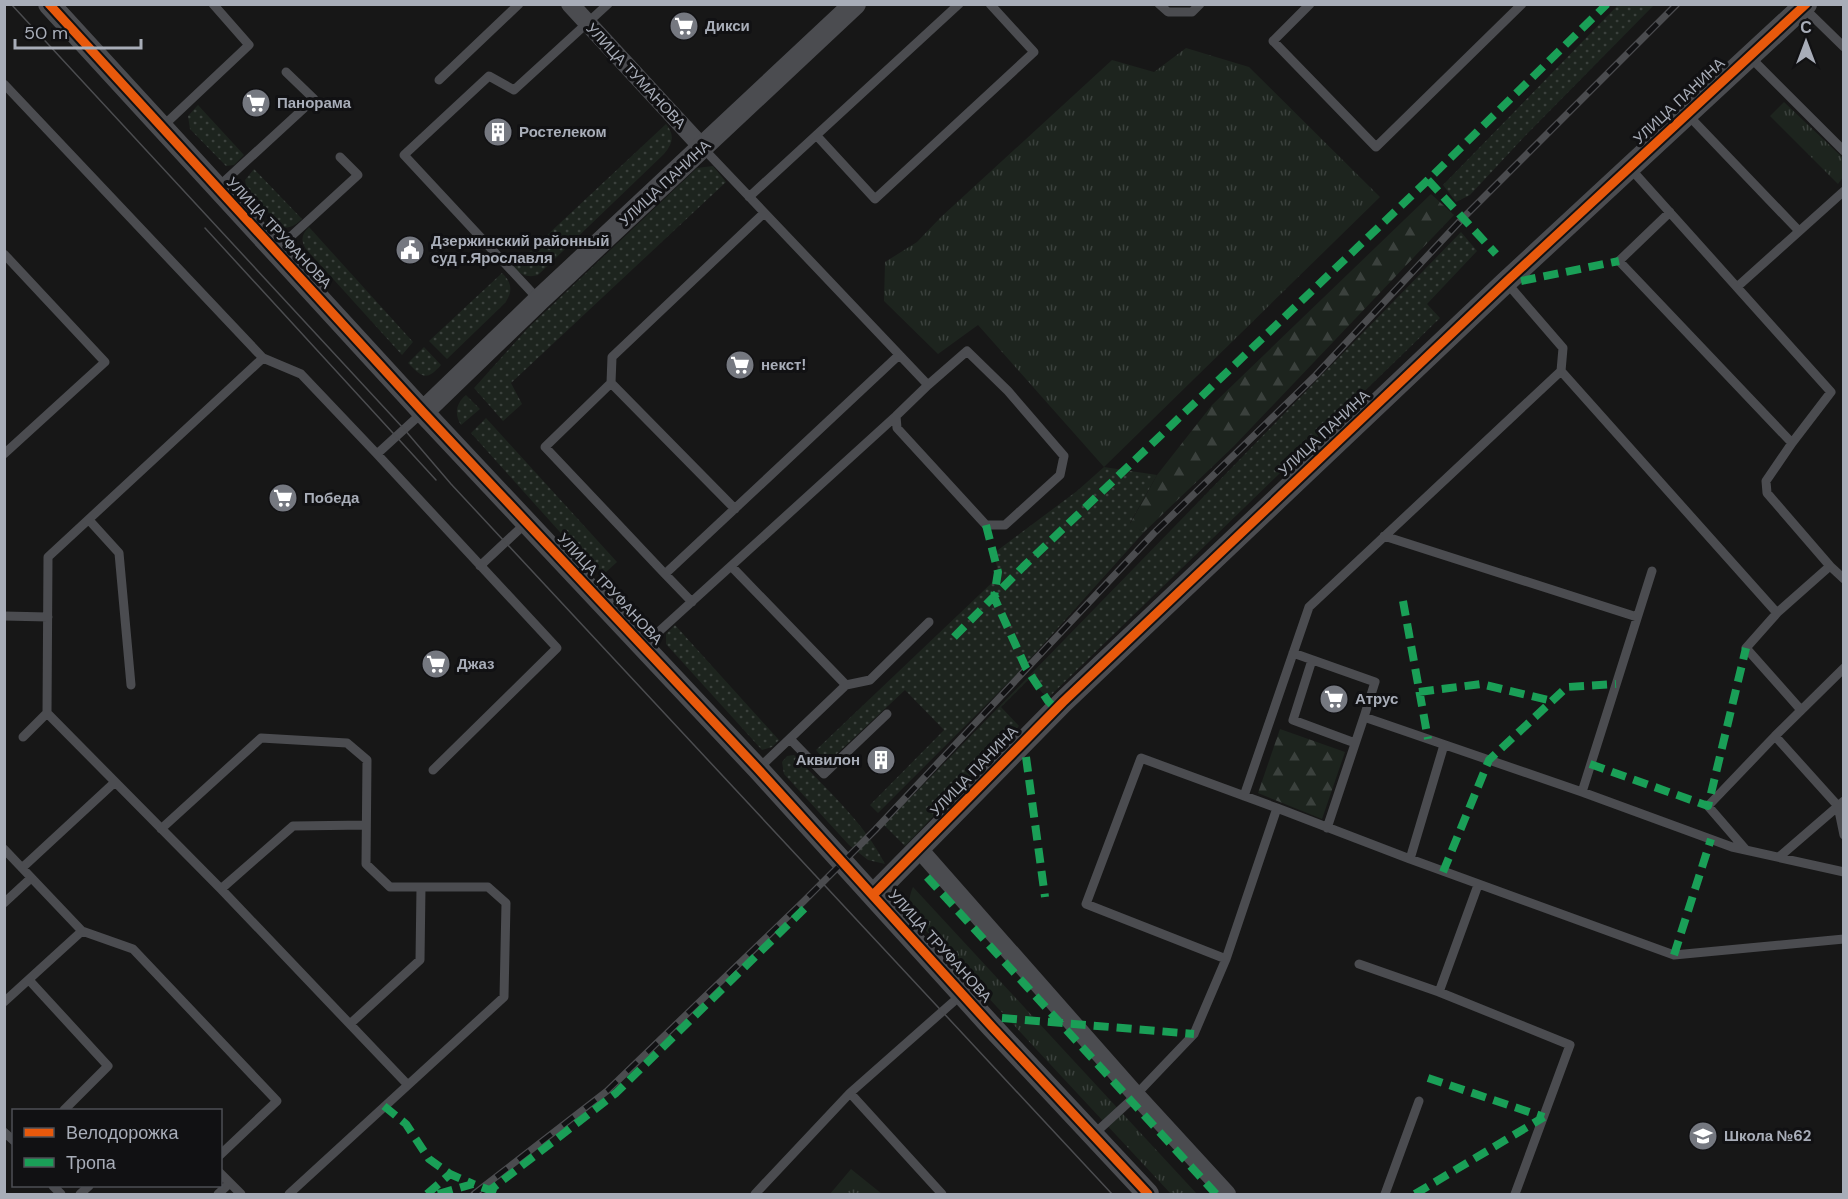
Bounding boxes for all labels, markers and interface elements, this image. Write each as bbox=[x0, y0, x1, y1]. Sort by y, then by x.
supermarket icon: Дикси bbox=[668, 10, 700, 42]
scale bar bbox=[15, 12, 141, 50]
north arrow bbox=[1776, 12, 1836, 72]
place label: Дикси bbox=[705, 16, 750, 36]
text: С bbox=[1800, 17, 1812, 38]
street label: УЛИЦА ТУМАНОВА bbox=[582, 19, 690, 133]
text: 50 m bbox=[24, 21, 68, 45]
street label: УЛИЦА ПАНИНА bbox=[1629, 53, 1729, 149]
supermarket icon: Панорама bbox=[240, 87, 272, 119]
place label: Панорама bbox=[277, 93, 352, 113]
building icon: Ростелеком bbox=[482, 116, 514, 148]
place label: Ростелеком bbox=[519, 122, 607, 142]
street label: УЛИЦА ПАНИНА bbox=[615, 135, 715, 231]
street label: УЛИЦА ТРУФАНОВА bbox=[222, 173, 336, 293]
place label: Дзержинский районный суд г.Ярославля bbox=[431, 231, 609, 268]
public building icon: Дзержинский районный суд г.Ярославля bbox=[394, 234, 426, 266]
supermarket icon: некст! bbox=[724, 349, 756, 381]
place label: некст! bbox=[761, 355, 806, 375]
street label: УЛИЦА ПАНИНА bbox=[1274, 385, 1374, 481]
supermarket icon: Победа bbox=[267, 482, 299, 514]
place label: Победа bbox=[304, 488, 360, 508]
street label: УЛИЦА ТРУФАНОВА bbox=[553, 529, 667, 649]
supermarket icon: Джаз bbox=[420, 648, 452, 680]
place label: Джаз bbox=[457, 654, 495, 674]
supermarket icon: Атрус bbox=[1318, 683, 1350, 715]
place label: Атрус bbox=[1355, 689, 1398, 709]
street label: УЛИЦА ПАНИНА bbox=[926, 722, 1022, 820]
building icon: Аквилон bbox=[865, 744, 897, 776]
place label: Аквилон bbox=[796, 750, 860, 770]
street label: УЛИЦА ТРУФАНОВА bbox=[884, 885, 996, 1007]
legend bbox=[12, 1109, 222, 1187]
school or university icon: Школа №62 bbox=[1687, 1120, 1719, 1152]
text: Велодорожка bbox=[66, 1121, 179, 1145]
place label: Школа №62 bbox=[1724, 1126, 1812, 1146]
text: Тропа bbox=[66, 1151, 117, 1175]

